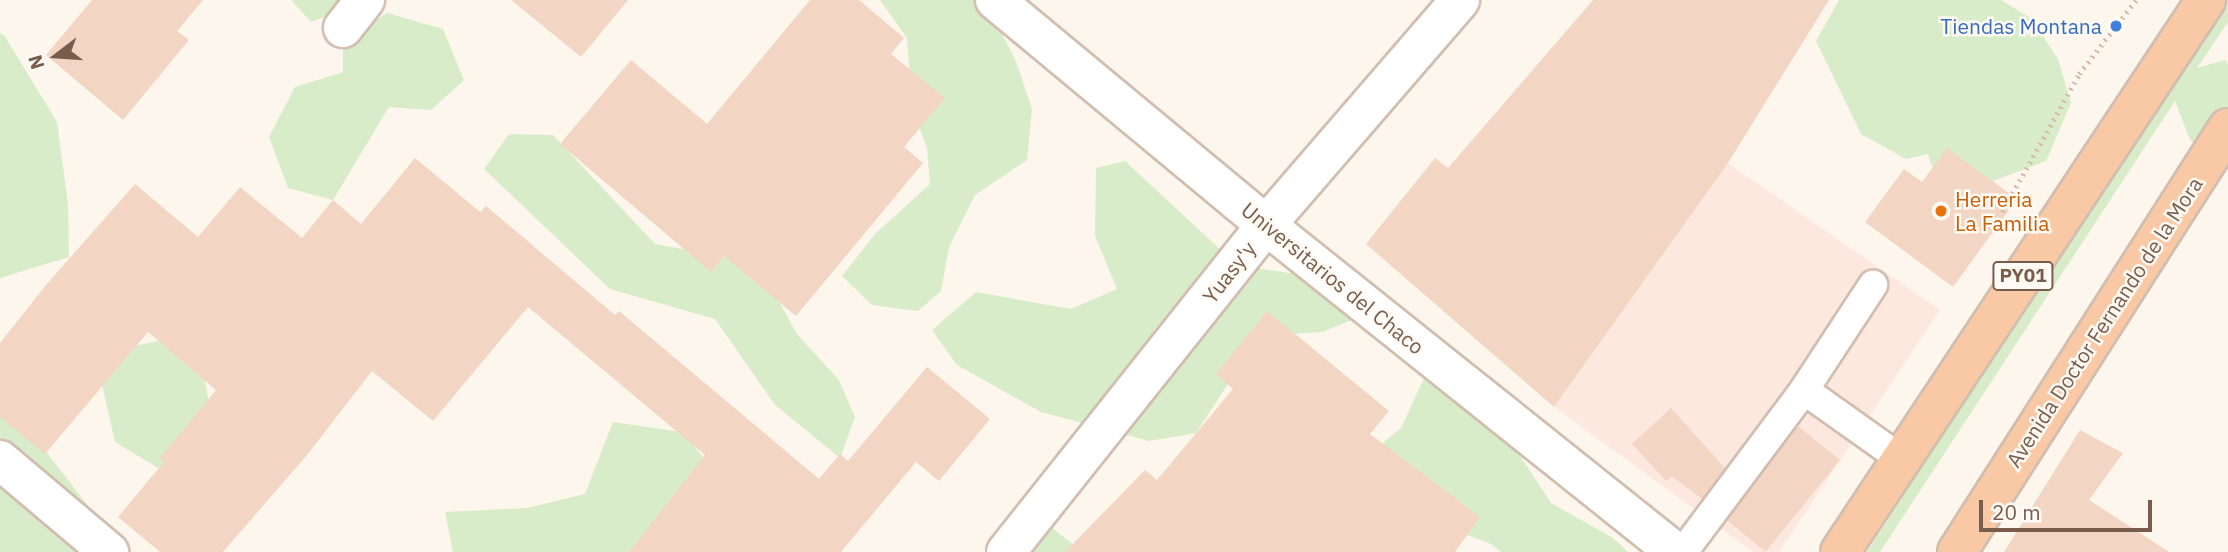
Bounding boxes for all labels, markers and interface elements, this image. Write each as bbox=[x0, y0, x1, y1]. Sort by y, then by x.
place label: Tiendas Montana bbox=[1940, 13, 2102, 39]
marker: Tiendas Montana bbox=[2108, 18, 2124, 34]
north arrow bbox=[21, 21, 91, 91]
text: N bbox=[22, 52, 49, 72]
street label: Avenida Doctor Fernando de la Mora bbox=[2001, 172, 2207, 472]
place label: Herreria La Familia bbox=[1955, 186, 2050, 236]
street label: Universitarios del Chaco bbox=[1237, 197, 1429, 359]
marker: Herreria La Familia bbox=[1933, 203, 1949, 219]
street label: Yuasy'y bbox=[1197, 236, 1261, 308]
road number: PY01 bbox=[1992, 260, 2054, 292]
scale bar bbox=[1983, 486, 2156, 530]
text: 20 m bbox=[1992, 498, 2041, 526]

